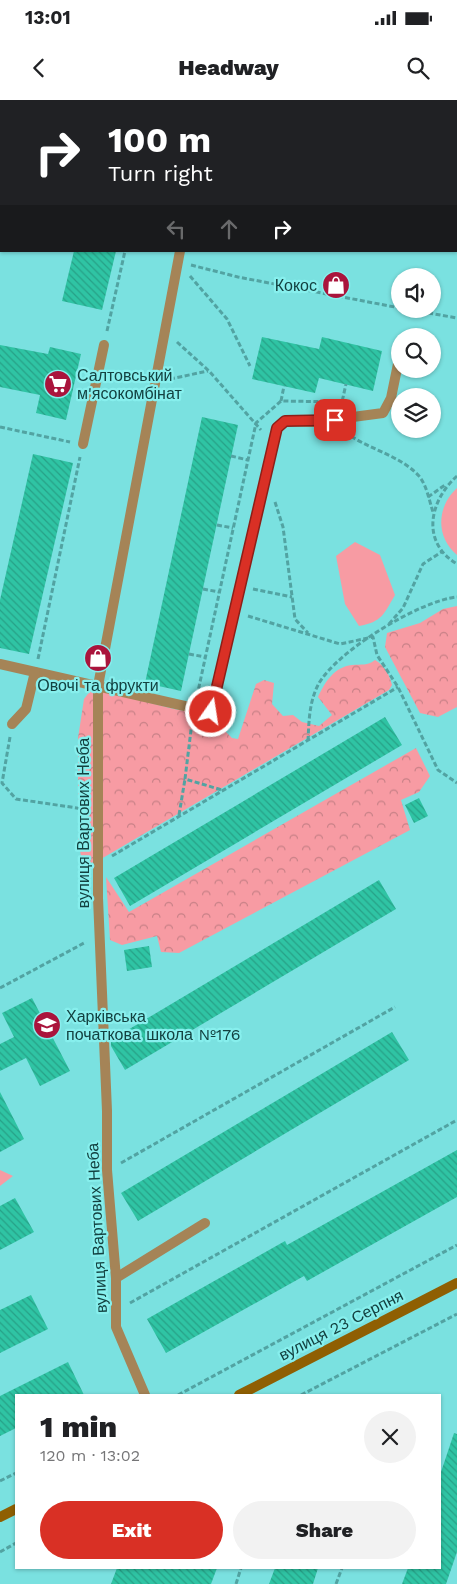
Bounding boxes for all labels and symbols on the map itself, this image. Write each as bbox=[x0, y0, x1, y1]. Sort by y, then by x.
shop icon: Кокос bbox=[321, 270, 351, 300]
place label: Кокос bbox=[275, 276, 317, 295]
place label: Салтовський м'ясокомбінат bbox=[77, 366, 182, 403]
supermarket icon: Салтовський м'ясокомбінат bbox=[43, 369, 73, 399]
pin bbox=[314, 399, 356, 441]
shop icon: Овочі та фрукти bbox=[83, 643, 113, 673]
place label: Овочі та фрукти bbox=[37, 676, 159, 695]
position arrow bbox=[184, 685, 236, 737]
street label: вулиця Вартових Неба bbox=[74, 738, 93, 908]
place label: Харківська початкова школа №176 bbox=[66, 1007, 241, 1044]
school or university icon: Харківська початкова школа №176 bbox=[32, 1010, 62, 1040]
street label: вулиця Вартових Неба bbox=[83, 1142, 111, 1314]
street label: вулиця 23 Серпня bbox=[276, 1285, 406, 1365]

